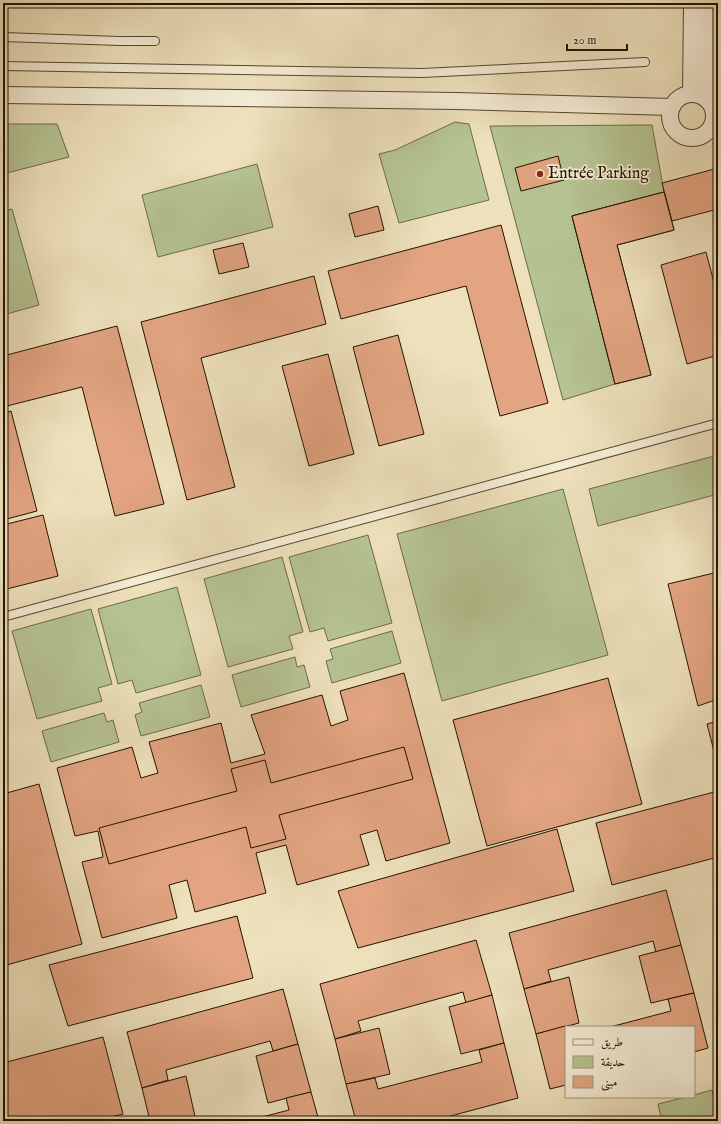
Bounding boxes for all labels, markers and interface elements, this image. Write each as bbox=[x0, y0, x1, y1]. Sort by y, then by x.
scale bar bbox=[567, 26, 627, 52]
text: 20 m bbox=[573, 33, 596, 48]
place label: Entrée Parking bbox=[548, 164, 649, 184]
marker: Entrée Parking bbox=[535, 169, 545, 179]
legend bbox=[565, 1026, 695, 1098]
text: طريق bbox=[601, 1035, 623, 1050]
text: حديقة bbox=[601, 1055, 625, 1070]
text: مبنى bbox=[601, 1075, 617, 1091]

